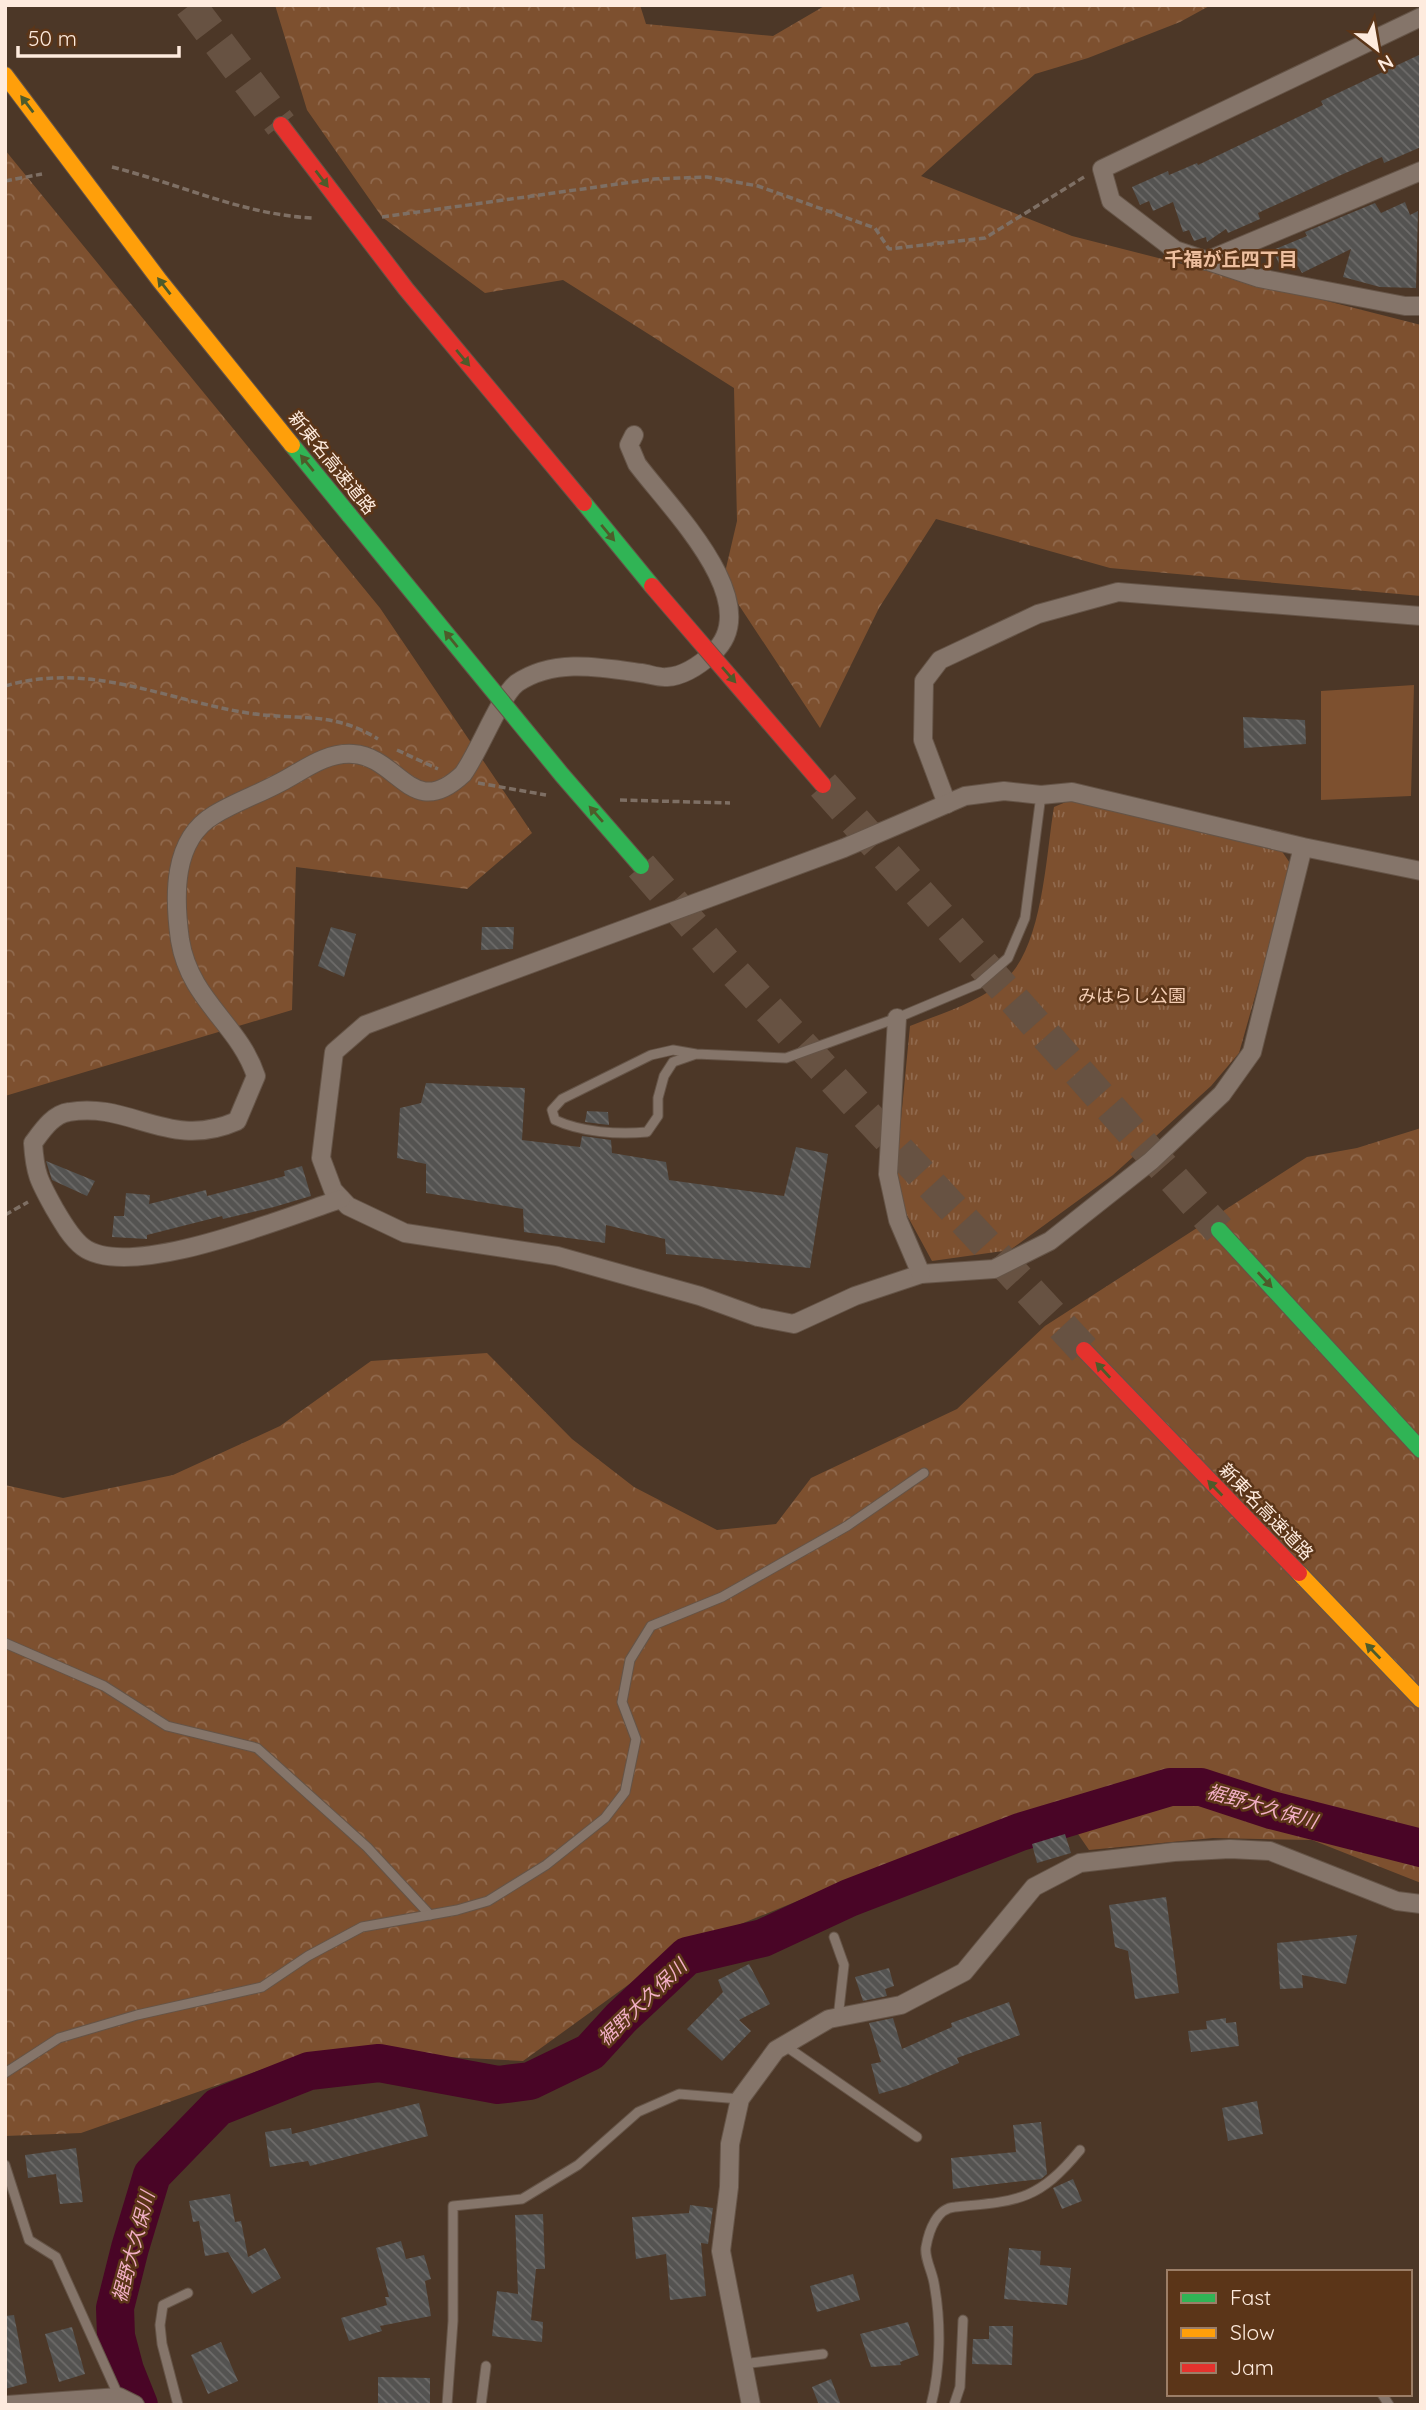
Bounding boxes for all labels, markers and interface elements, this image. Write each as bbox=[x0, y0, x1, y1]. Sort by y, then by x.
scale bar bbox=[18, 14, 178, 58]
north arrow bbox=[1342, 14, 1412, 84]
text: 50 m bbox=[28, 25, 77, 51]
text: N bbox=[1374, 50, 1398, 77]
one-way arrow bbox=[21, 95, 35, 113]
one-way arrow bbox=[315, 170, 329, 189]
district label: 千福が丘四丁目 bbox=[1164, 247, 1298, 271]
one-way arrow bbox=[157, 277, 172, 295]
one-way arrow bbox=[455, 350, 470, 367]
street label: 新東名高速道路 bbox=[284, 406, 381, 519]
one-way arrow bbox=[300, 454, 315, 472]
one-way arrow bbox=[600, 525, 615, 542]
one-way arrow bbox=[443, 631, 458, 649]
one-way arrow bbox=[721, 667, 736, 684]
one-way arrow bbox=[589, 806, 604, 823]
park label: みはらし公園 bbox=[1078, 984, 1186, 1007]
one-way arrow bbox=[1256, 1271, 1272, 1288]
one-way arrow bbox=[1095, 1362, 1111, 1379]
street label: 新東名高速道路 bbox=[1214, 1458, 1318, 1565]
one-way arrow bbox=[1207, 1479, 1224, 1496]
one-way arrow bbox=[1366, 1643, 1382, 1660]
water label: 裾野大久保川 bbox=[1204, 1779, 1322, 1834]
water label: 裾野大久保川 bbox=[593, 1952, 693, 2050]
water label: 裾野大久保川 bbox=[107, 2187, 160, 2305]
legend bbox=[1167, 2270, 1412, 2396]
text: Fast bbox=[1230, 2284, 1271, 2310]
text: Slow bbox=[1230, 2319, 1275, 2345]
text: Jam bbox=[1230, 2354, 1274, 2380]

